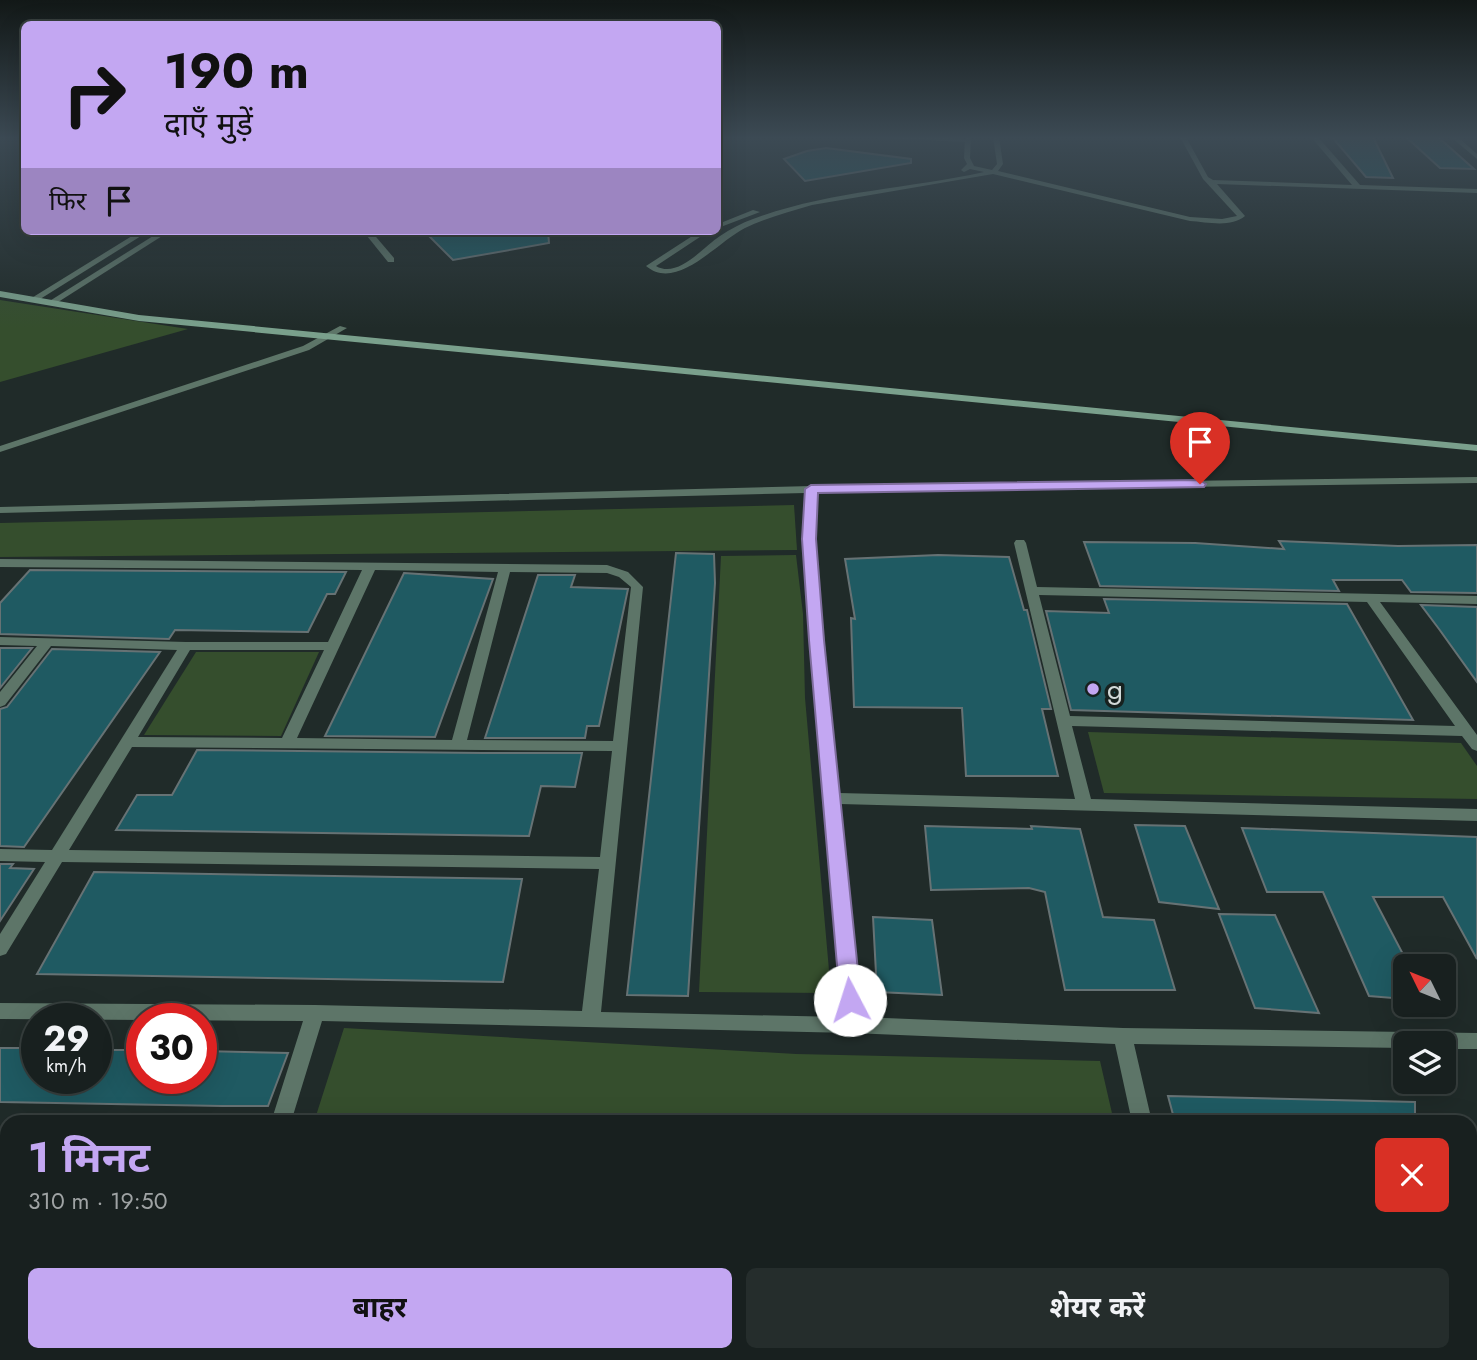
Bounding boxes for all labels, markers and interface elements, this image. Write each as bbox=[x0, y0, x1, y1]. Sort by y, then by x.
text: 190 m bbox=[164, 36, 309, 106]
icon: right bbox=[49, 49, 140, 140]
text: दाएँ मुड़ें bbox=[164, 101, 253, 147]
text: फिर bbox=[49, 182, 86, 220]
icon: arrive bbox=[100, 182, 138, 220]
pin bbox=[1170, 412, 1230, 484]
icon: arrive bbox=[1181, 423, 1219, 461]
place label: g bbox=[1107, 669, 1123, 710]
marker: g bbox=[1085, 681, 1101, 697]
north arrow bbox=[1393, 954, 1456, 1017]
map controls bbox=[1393, 954, 1456, 1094]
position arrow bbox=[813, 963, 887, 1037]
speed limit sign: 30 bbox=[126, 1003, 217, 1094]
text: 29 bbox=[43, 1014, 90, 1064]
button: layers bbox=[1393, 1031, 1456, 1094]
text: km/h bbox=[46, 1053, 87, 1079]
text: 1 मिनट bbox=[28, 1127, 150, 1188]
button: close bbox=[1375, 1138, 1449, 1212]
text: 310 m · 19:50 bbox=[28, 1184, 168, 1218]
button: बाहर bbox=[28, 1268, 732, 1348]
button: शेयर करें bbox=[746, 1268, 1449, 1348]

